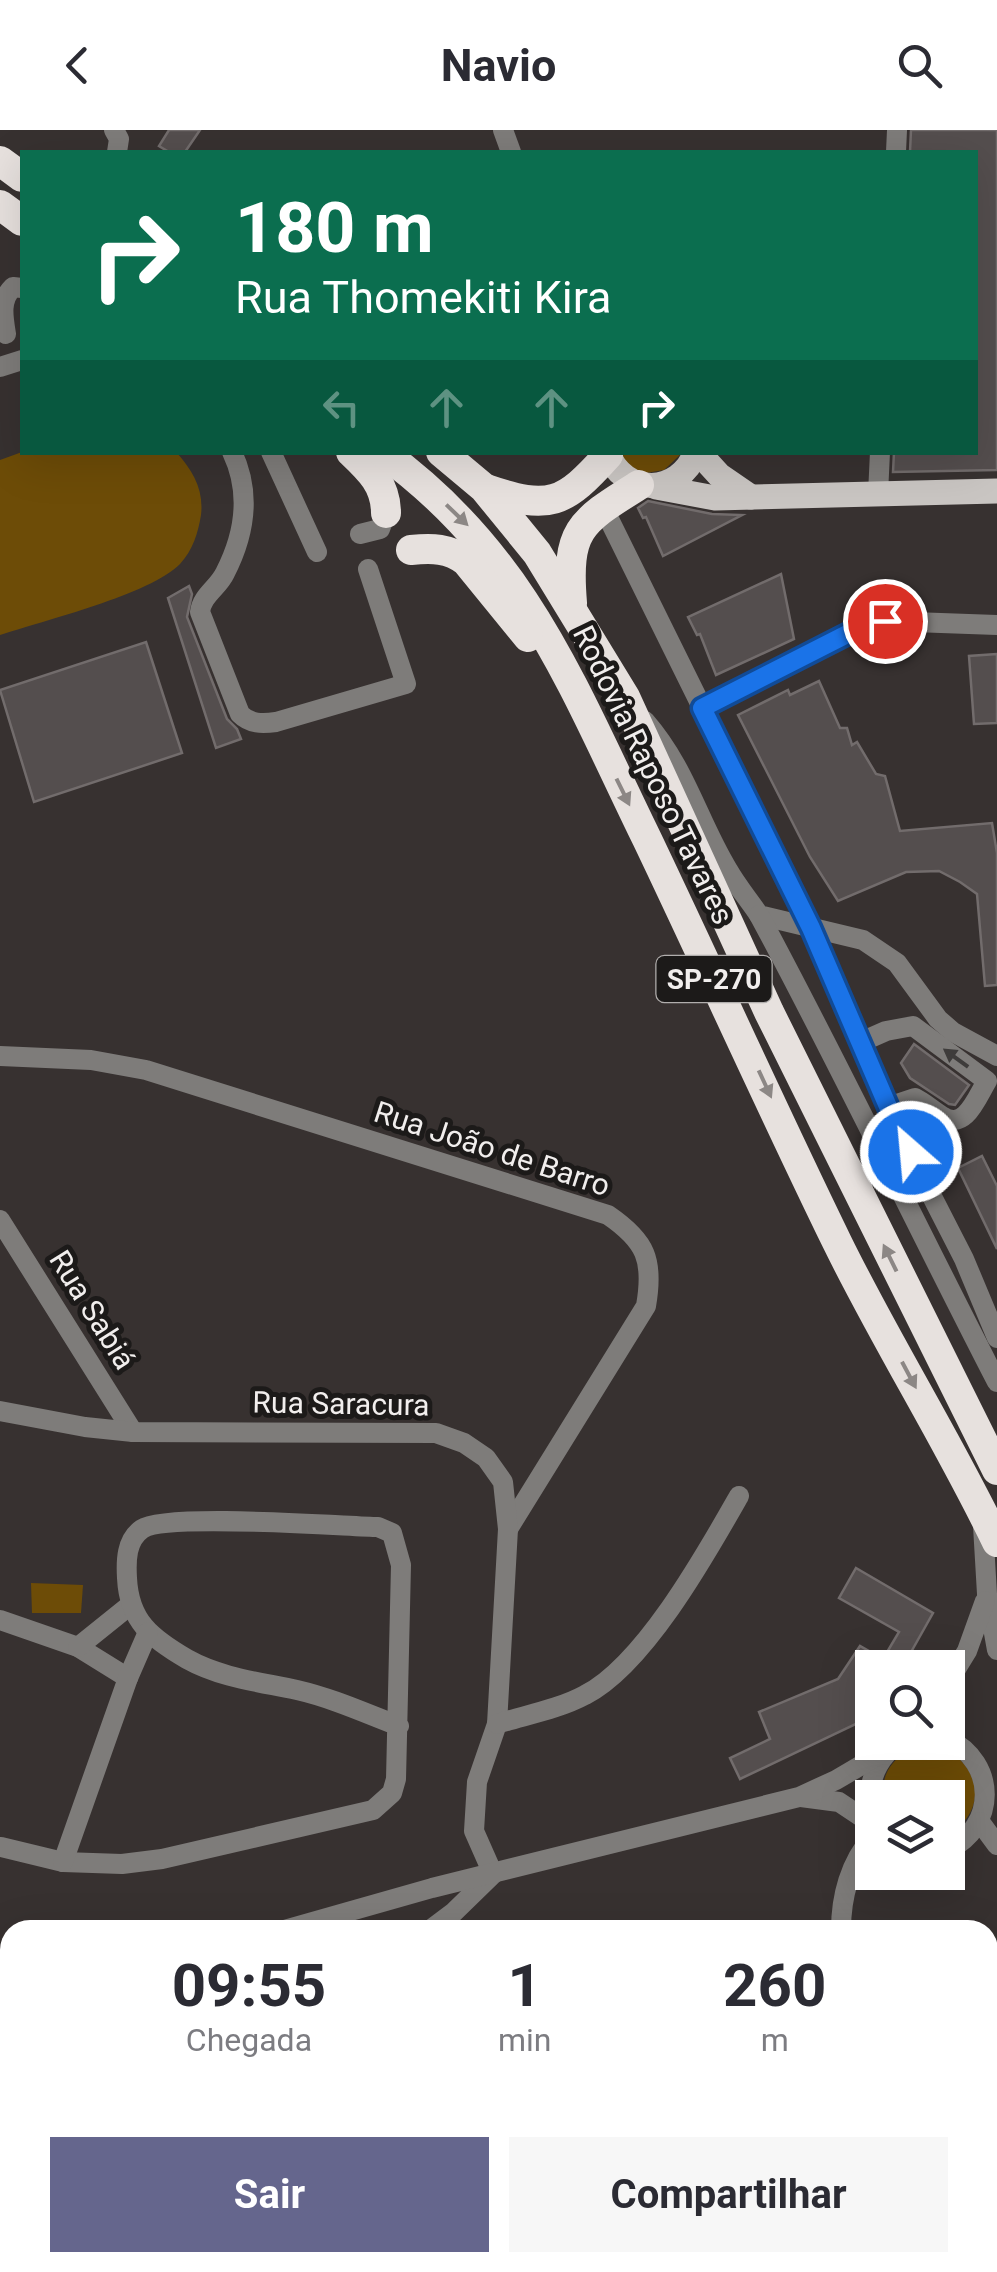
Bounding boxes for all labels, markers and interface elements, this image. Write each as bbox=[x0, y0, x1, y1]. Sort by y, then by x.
icon: back bbox=[50, 38, 105, 93]
icon: search bbox=[892, 38, 947, 93]
text: Navio bbox=[441, 39, 556, 92]
text: 180 m bbox=[235, 187, 434, 269]
icon: right bbox=[70, 190, 200, 320]
text: Rua Thomekiti Kira bbox=[235, 271, 612, 324]
icon: left bbox=[314, 380, 369, 435]
icon: ahead bbox=[419, 380, 474, 435]
icon: ahead bbox=[524, 380, 579, 435]
icon: right bbox=[629, 380, 684, 435]
one-way arrow bbox=[444, 502, 468, 526]
pin bbox=[843, 579, 928, 664]
icon: arrive bbox=[858, 594, 913, 649]
street label: Rodovia Raposo Tavares bbox=[566, 620, 741, 930]
one-way arrow bbox=[615, 777, 632, 806]
road number: SP-270 bbox=[656, 956, 772, 1002]
one-way arrow bbox=[943, 1049, 969, 1069]
one-way arrow bbox=[756, 1070, 773, 1099]
street label: Rua João de Barro bbox=[370, 1094, 614, 1203]
position arrow bbox=[859, 1100, 963, 1204]
one-way arrow bbox=[882, 1243, 899, 1272]
street label: Rua Sabiá bbox=[42, 1244, 143, 1376]
one-way arrow bbox=[900, 1361, 917, 1390]
street label: Rua Saracura bbox=[252, 1384, 430, 1423]
map controls bbox=[855, 1650, 965, 1890]
button: search bbox=[855, 1650, 965, 1760]
button: layers bbox=[855, 1780, 965, 1890]
text: 09:55 bbox=[172, 1950, 326, 2021]
text: 1 bbox=[507, 1950, 542, 2021]
text: 260 bbox=[723, 1950, 826, 2021]
text: Chegada bbox=[186, 2021, 312, 2059]
text: min bbox=[498, 2021, 551, 2059]
text: m bbox=[761, 2021, 789, 2059]
button: Sair bbox=[50, 2137, 489, 2252]
button: Compartilhar bbox=[509, 2137, 948, 2252]

